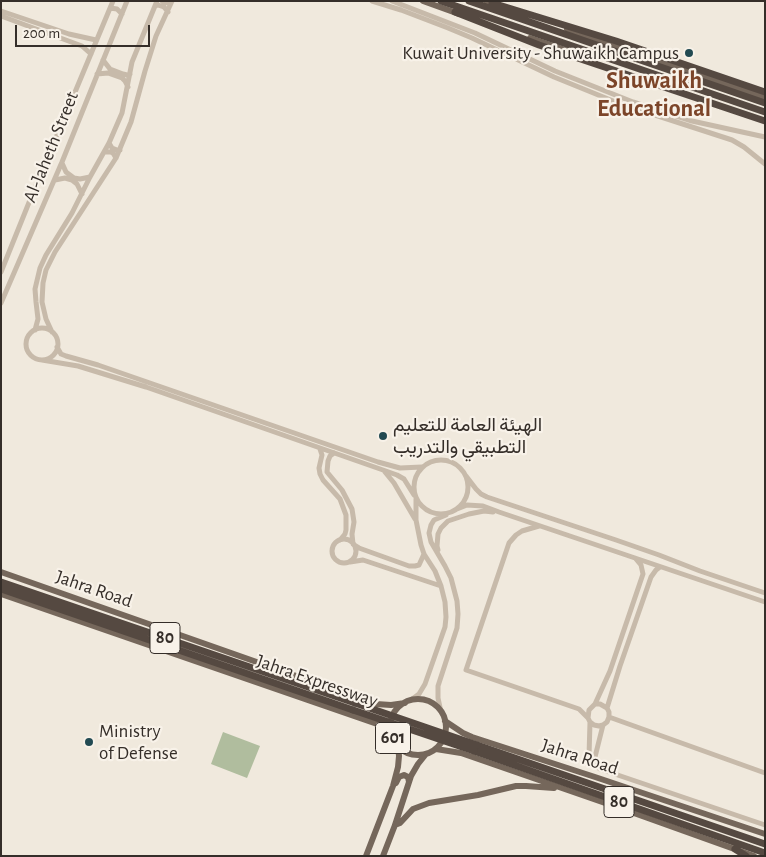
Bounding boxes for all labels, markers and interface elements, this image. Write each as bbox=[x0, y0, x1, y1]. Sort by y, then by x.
scale bar bbox=[18, 15, 152, 47]
text: 200 m bbox=[23, 26, 60, 41]
place label: Kuwait University - Shuwaikh Campus bbox=[402, 42, 679, 64]
marker: Kuwait University - Shuwaikh Campus bbox=[683, 47, 695, 59]
district label: Shuwaikh Educational bbox=[597, 67, 711, 123]
street label: Al-Jaheth Street bbox=[18, 88, 84, 206]
place label: الهيئة العامة للتعليم التطبيقي والتدريب bbox=[393, 414, 542, 458]
marker: الهيئة العامة للتعليم التطبيقي والتدريب bbox=[377, 430, 389, 442]
street label: Jahra Road bbox=[53, 565, 135, 613]
road number: 80 bbox=[150, 622, 180, 654]
street label: Jahra Expressway bbox=[253, 650, 381, 712]
place label: Ministry of Defense bbox=[99, 720, 178, 764]
road number: 601 bbox=[376, 722, 410, 754]
street label: Jahra Road bbox=[539, 734, 621, 780]
marker: Ministry of Defense bbox=[83, 736, 95, 748]
road number: 80 bbox=[604, 786, 634, 818]

